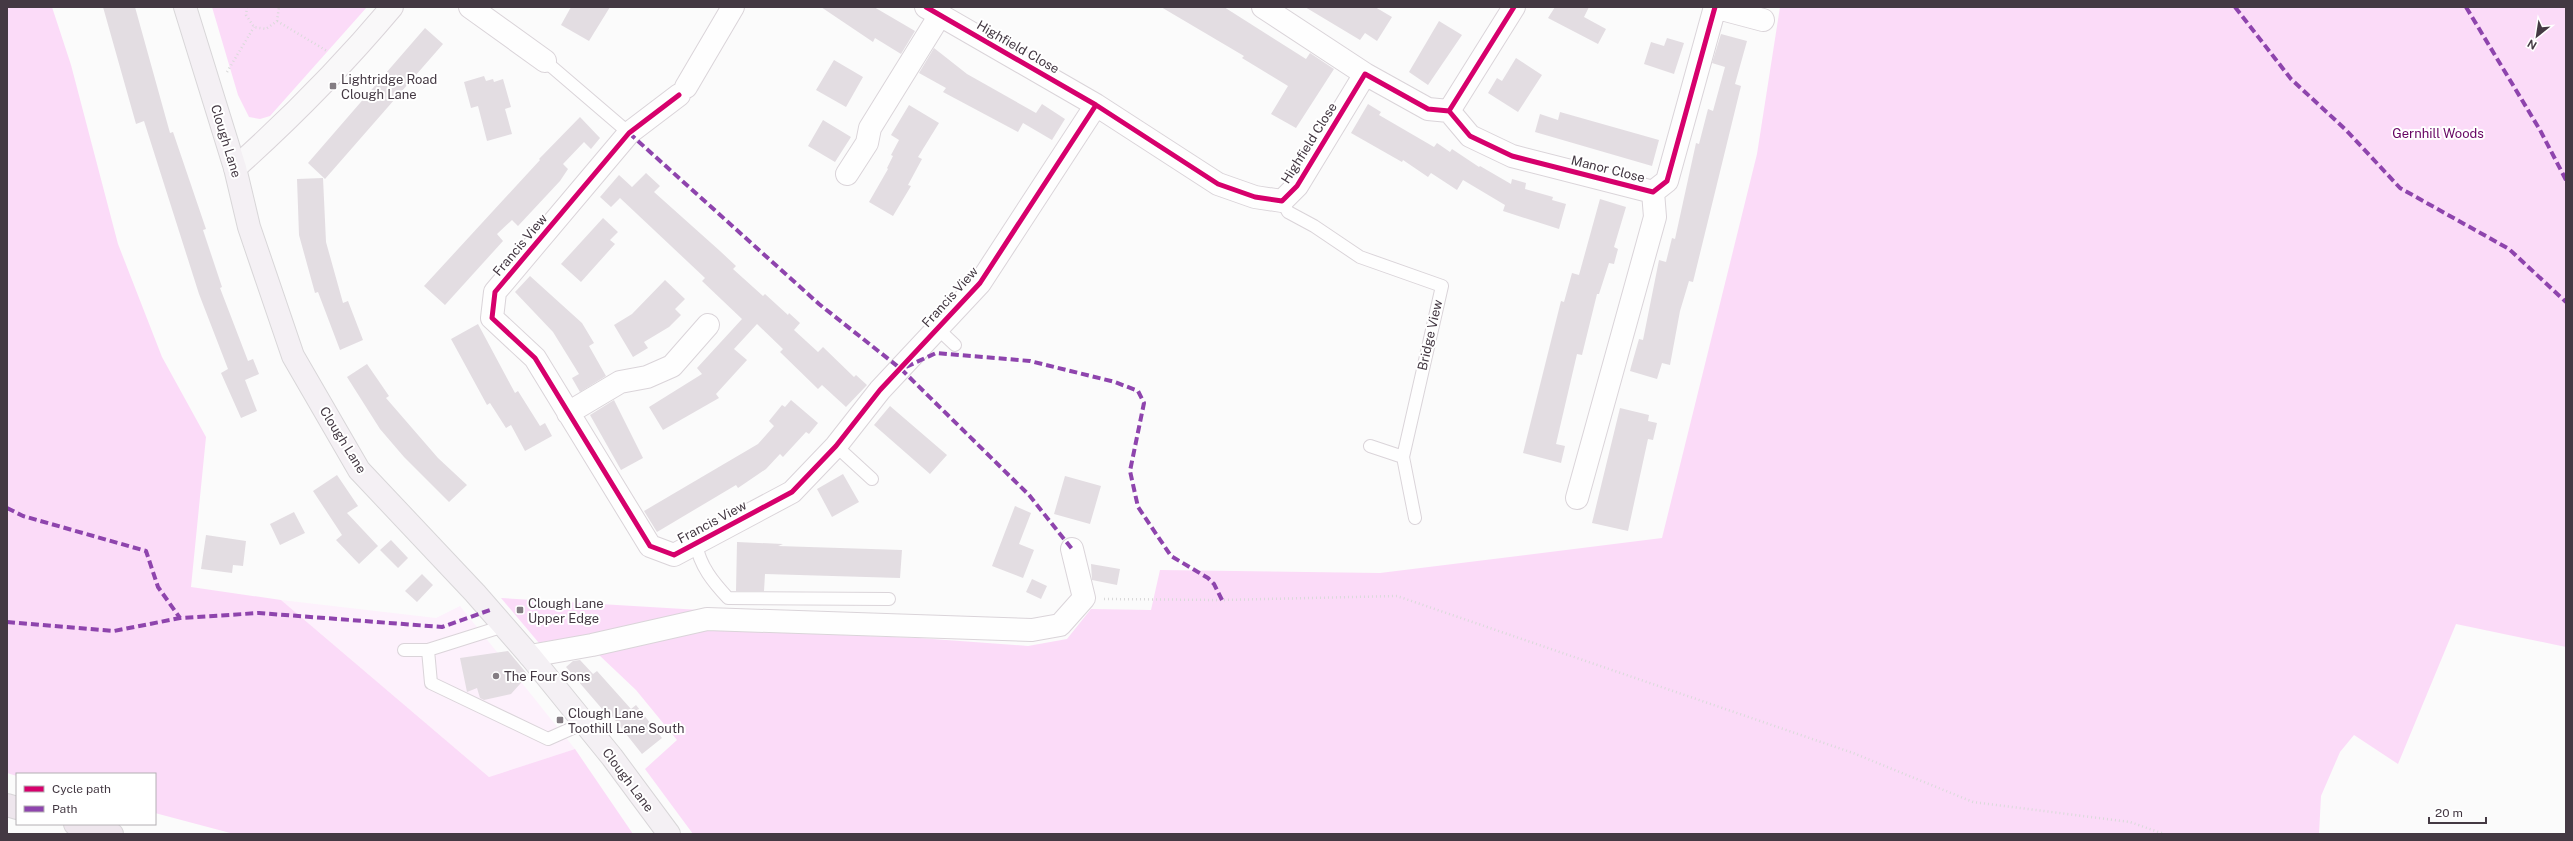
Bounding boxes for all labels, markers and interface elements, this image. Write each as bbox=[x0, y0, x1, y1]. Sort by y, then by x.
north arrow bbox=[2517, 16, 2557, 56]
street label: Highfield Close bbox=[974, 17, 1062, 77]
text: N bbox=[2525, 37, 2539, 52]
place label: Lightridge Road Clough Lane bbox=[341, 72, 437, 102]
marker: Lightridge Road Clough Lane bbox=[328, 81, 338, 91]
street label: Highfield Close bbox=[1278, 100, 1340, 186]
street label: Clough Lane bbox=[208, 103, 244, 179]
park label: Gernhill Woods bbox=[2392, 126, 2484, 141]
street label: Manor Close bbox=[1570, 153, 1646, 185]
street label: Francis View bbox=[490, 211, 550, 279]
street label: Francis View bbox=[919, 264, 981, 330]
street label: Bridge View bbox=[1415, 298, 1445, 372]
street label: Clough Lane bbox=[317, 404, 369, 476]
street label: Francis View bbox=[675, 497, 749, 547]
place label: Clough Lane Upper Edge bbox=[528, 596, 604, 626]
marker: Clough Lane Upper Edge bbox=[515, 605, 525, 615]
place label: The Four Sons bbox=[504, 669, 590, 684]
marker: The Four Sons bbox=[491, 671, 501, 681]
place label: Clough Lane Toothill Lane South bbox=[568, 706, 684, 736]
marker: Clough Lane Toothill Lane South bbox=[555, 715, 565, 725]
street label: Clough Lane bbox=[599, 745, 657, 815]
legend bbox=[16, 773, 156, 825]
text: Cycle path bbox=[52, 782, 111, 796]
scale bar bbox=[2429, 799, 2486, 825]
text: Path bbox=[52, 802, 78, 816]
text: 20 m bbox=[2435, 806, 2463, 820]

